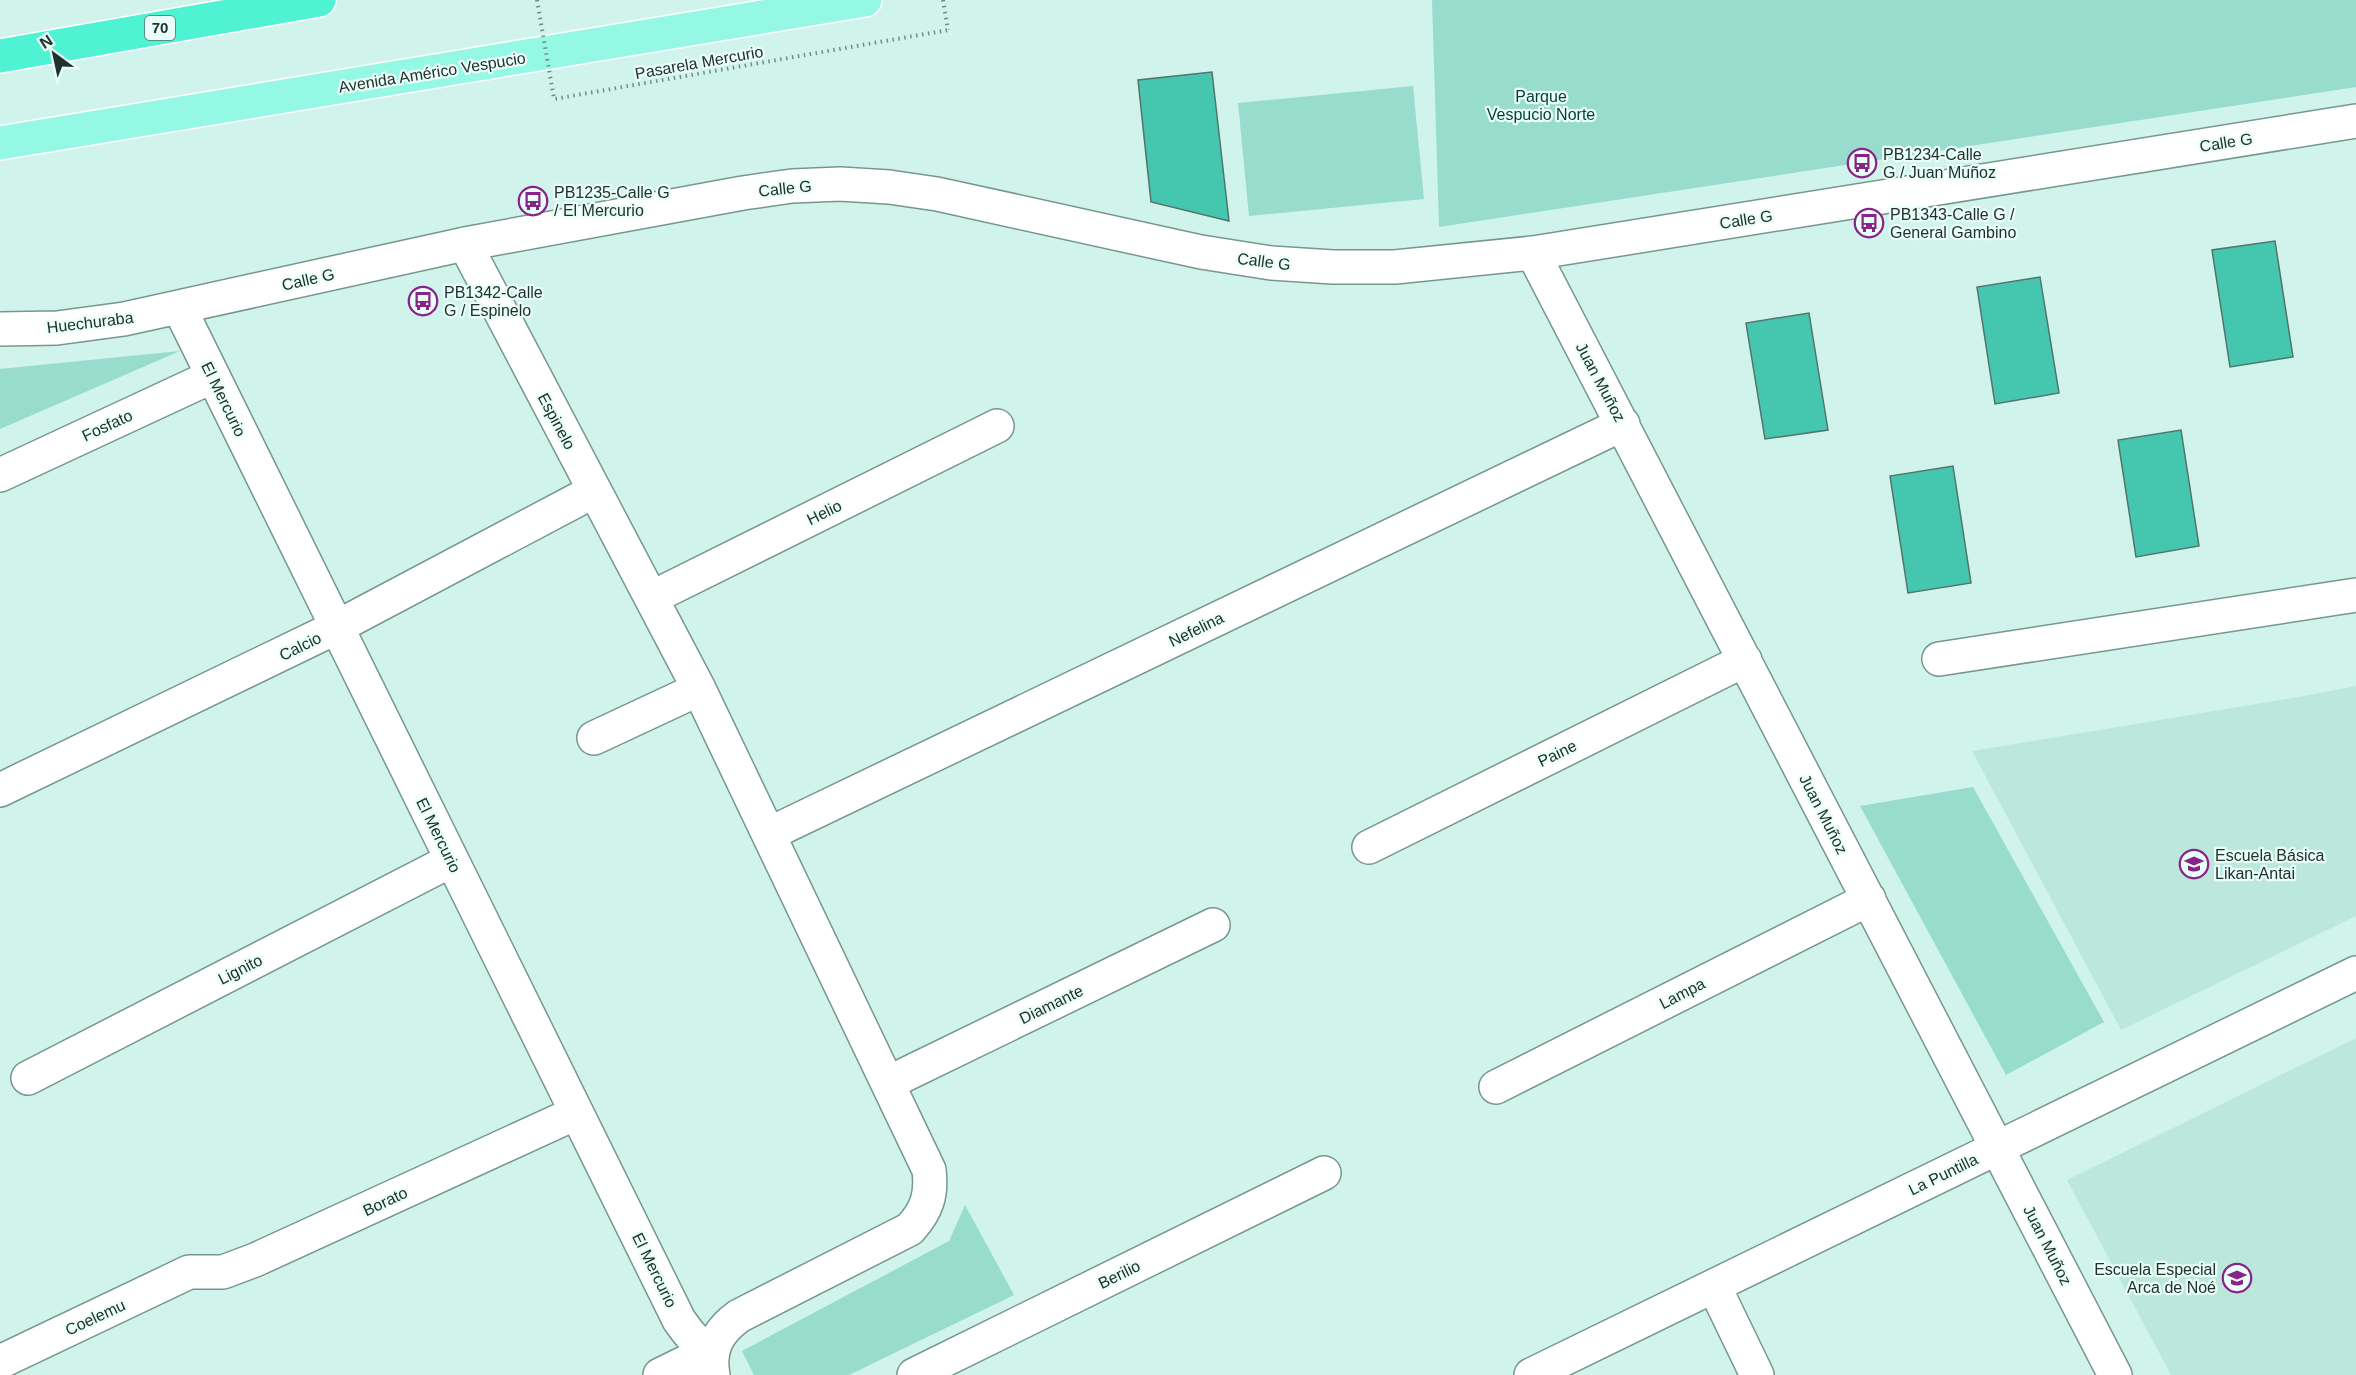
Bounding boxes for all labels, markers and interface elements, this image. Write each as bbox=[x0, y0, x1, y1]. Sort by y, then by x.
road number: 70 bbox=[145, 16, 175, 40]
north arrow bbox=[24, 24, 84, 84]
text: N bbox=[37, 32, 56, 52]
street label: Pasarela Mercurio bbox=[634, 43, 765, 82]
street label: Avenida Américo Vespucio bbox=[337, 49, 527, 96]
park label: Parque Vespucio Norte bbox=[1487, 88, 1595, 123]
street label: Calle G bbox=[2198, 130, 2254, 155]
place label: PB1234-Calle G / Juan Muñoz bbox=[1883, 146, 1996, 181]
bus stop icon: PB1234-Calle G / Juan Muñoz bbox=[1846, 147, 1878, 179]
street label: Calle G bbox=[758, 177, 812, 200]
place label: PB1235-Calle G / El Mercurio bbox=[554, 184, 670, 219]
bus stop icon: PB1235-Calle G / El Mercurio bbox=[517, 185, 549, 217]
place label: PB1343-Calle G / General Gambino bbox=[1890, 206, 2016, 241]
street label: Calle G bbox=[1718, 207, 1774, 232]
bus stop icon: PB1343-Calle G / General Gambino bbox=[1853, 207, 1885, 239]
street label: Calle G bbox=[1236, 250, 1291, 273]
street label: Calle G bbox=[280, 265, 336, 294]
place label: PB1342-Calle G / Espinelo bbox=[444, 284, 543, 319]
bus stop icon: PB1342-Calle G / Espinelo bbox=[407, 285, 439, 317]
street label: Huechuraba bbox=[46, 309, 134, 336]
street label: Juan Muñoz bbox=[1573, 340, 1629, 425]
street label: El Mercurio bbox=[198, 359, 249, 439]
street label: Espinelo bbox=[535, 390, 579, 452]
street label: Fosfato bbox=[79, 406, 135, 444]
street label: Helio bbox=[804, 497, 844, 528]
street label: Nefelina bbox=[1166, 609, 1226, 650]
street label: Calcio bbox=[277, 629, 324, 664]
street label: Paine bbox=[1535, 737, 1579, 770]
street label: Juan Muñoz bbox=[1796, 772, 1851, 857]
street label: El Mercurio bbox=[413, 795, 464, 875]
place label: Escuela Básica Likan-Antai bbox=[2215, 847, 2324, 882]
school or university icon: Escuela Básica Likan-Antai bbox=[2178, 848, 2210, 880]
street label: Lignito bbox=[215, 951, 265, 988]
street label: Lampa bbox=[1657, 975, 1708, 1012]
street label: Diamante bbox=[1017, 982, 1086, 1027]
street label: La Puntilla bbox=[1906, 1150, 1981, 1198]
street label: Borato bbox=[360, 1184, 410, 1219]
street label: Juan Muñoz bbox=[2020, 1203, 2075, 1288]
street label: El Mercurio bbox=[629, 1230, 680, 1310]
street label: Berilio bbox=[1096, 1257, 1143, 1292]
place label: Escuela Especial Arca de Noé bbox=[2094, 1261, 2216, 1296]
school or university icon: Escuela Especial Arca de Noé bbox=[2221, 1262, 2253, 1294]
street label: Coelemu bbox=[63, 1296, 128, 1339]

